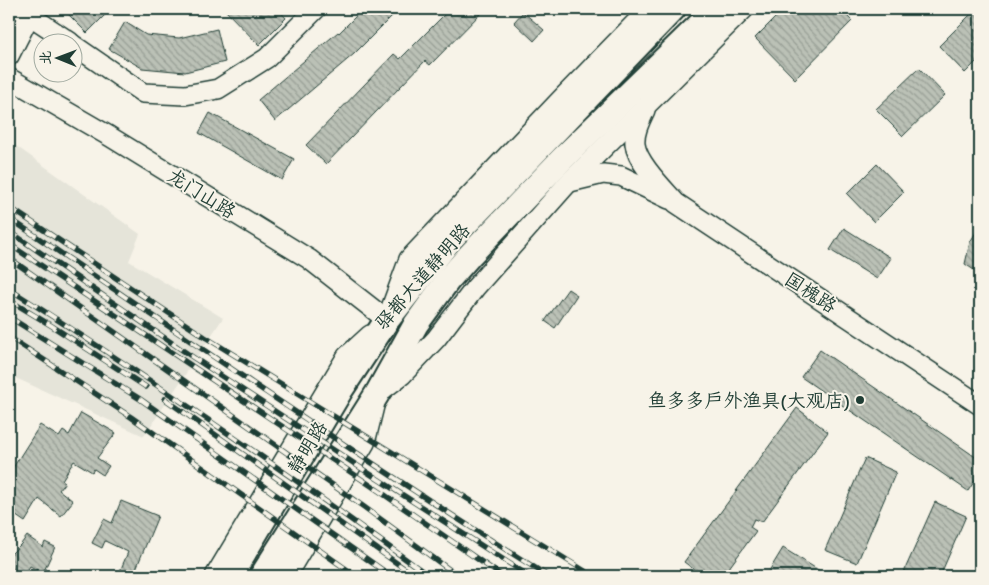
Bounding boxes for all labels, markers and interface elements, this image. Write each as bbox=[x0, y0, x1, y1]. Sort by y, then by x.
north arrow bbox=[32, 32, 82, 82]
text: 北 bbox=[37, 51, 54, 65]
street label: 龙门山路 bbox=[163, 164, 240, 223]
street label: 驿都大道静明路 bbox=[370, 219, 475, 334]
street label: 国槐路 bbox=[781, 267, 841, 318]
place label: 鱼多多户外渔具(大观店) bbox=[648, 389, 850, 412]
marker: 鱼多多户外渔具(大观店) bbox=[854, 394, 866, 406]
street label: 静明路 bbox=[283, 417, 332, 478]

